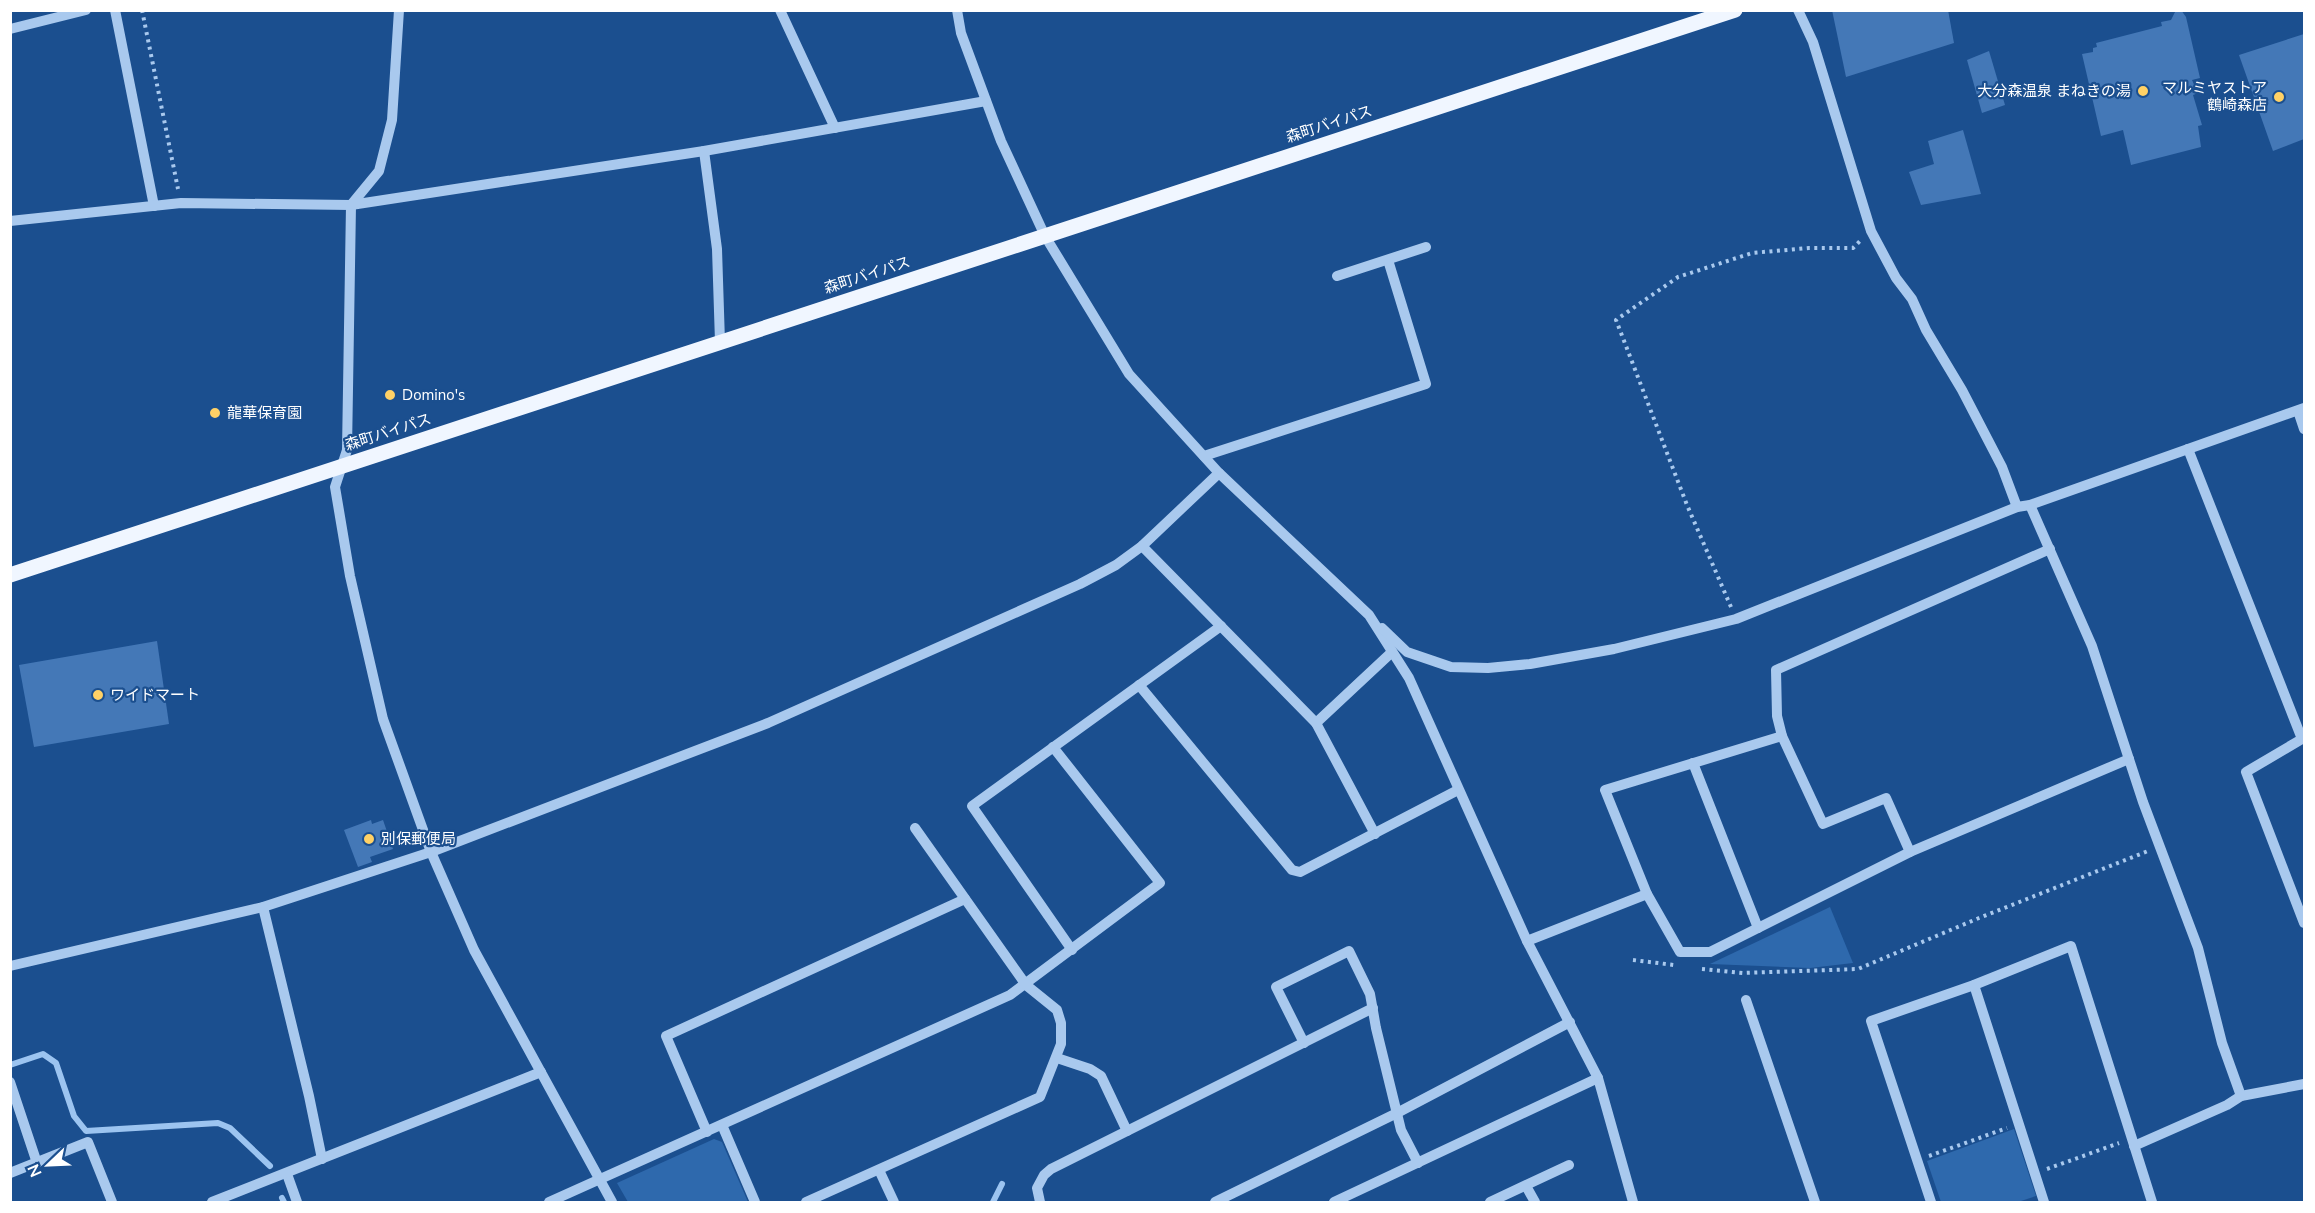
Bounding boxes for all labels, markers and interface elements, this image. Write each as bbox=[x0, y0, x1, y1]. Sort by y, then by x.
place label: マルミヤストア 鶴崎森店 bbox=[2162, 78, 2267, 115]
place label: 大分森温泉 まねきの湯 bbox=[1977, 81, 2131, 101]
marker: 大分森温泉 まねきの湯 bbox=[2136, 84, 2150, 98]
marker: マルミヤストア 鶴崎森店 bbox=[2272, 90, 2286, 104]
street label: 森町バイパス bbox=[1283, 101, 1375, 147]
street label: 森町バイパス bbox=[821, 252, 913, 298]
place label: Domino's bbox=[402, 385, 465, 405]
marker: Domino's bbox=[383, 388, 397, 402]
place label: 龍華保育園 bbox=[227, 403, 302, 423]
marker: 龍華保育園 bbox=[208, 406, 222, 420]
street label: 森町バイパス bbox=[342, 409, 434, 455]
place label: ワイドマート bbox=[110, 685, 200, 705]
marker: ワイドマート bbox=[91, 688, 105, 702]
place label: 別保郵便局 bbox=[381, 829, 456, 849]
marker: 別保郵便局 bbox=[362, 832, 376, 846]
north arrow bbox=[18, 1135, 78, 1195]
text: N bbox=[23, 1161, 48, 1180]

